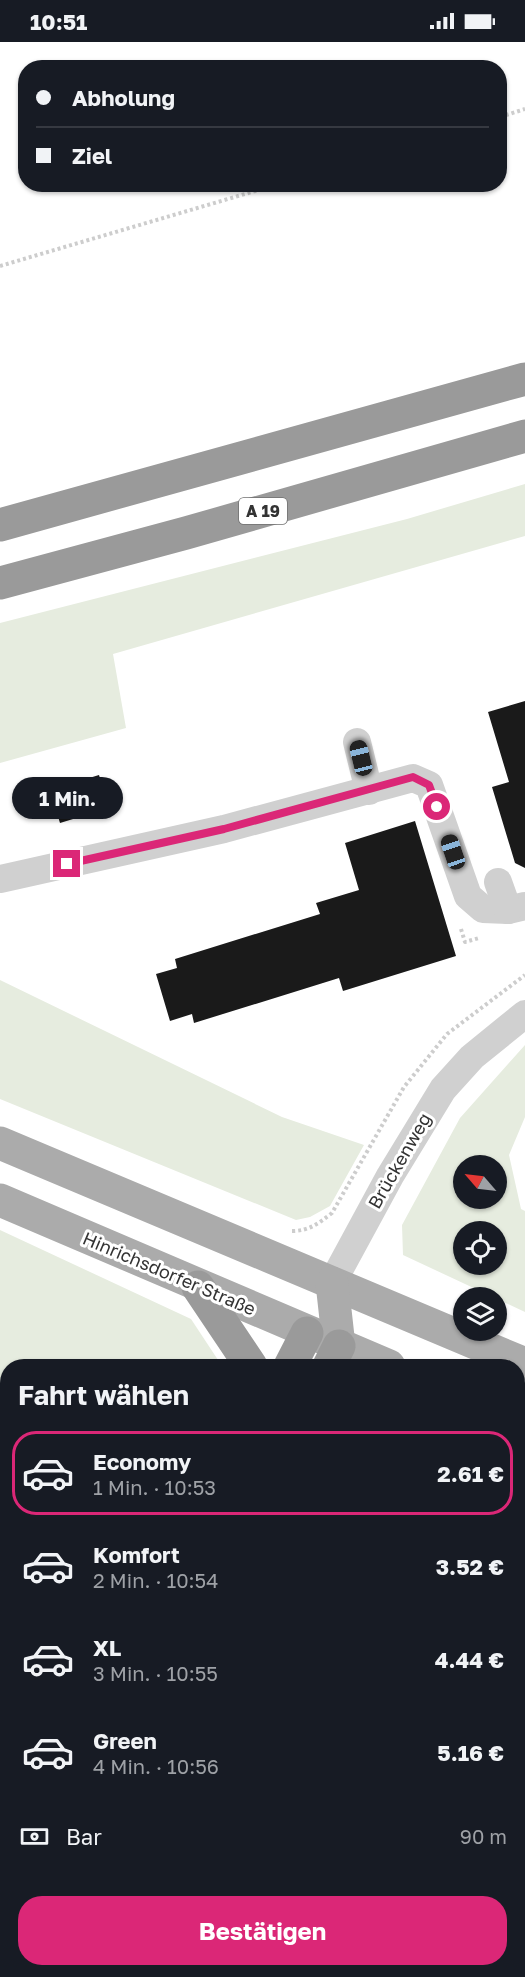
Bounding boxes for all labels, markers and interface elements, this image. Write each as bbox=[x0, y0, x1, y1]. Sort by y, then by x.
text: 10:51 bbox=[30, 8, 87, 35]
text: Abholung bbox=[72, 84, 175, 111]
text: Ziel bbox=[72, 142, 112, 169]
road number: A 19 bbox=[239, 498, 287, 524]
car bbox=[348, 738, 374, 778]
callout: 1 Min. bbox=[11, 777, 122, 819]
text: 1 Min. bbox=[39, 786, 96, 810]
route start bbox=[423, 793, 450, 820]
car bbox=[439, 832, 467, 872]
route end bbox=[53, 850, 80, 877]
street label: Brückenweg bbox=[363, 1109, 435, 1212]
north arrow bbox=[453, 1155, 507, 1209]
map controls bbox=[453, 1155, 507, 1341]
button: locate bbox=[453, 1221, 507, 1275]
street label: Hinrichsdorfer Straße bbox=[80, 1227, 259, 1319]
button: layers bbox=[453, 1287, 507, 1341]
text: Fahrt wählen bbox=[18, 1379, 189, 1411]
icon: car bbox=[21, 1446, 75, 1500]
text: Economy bbox=[93, 1448, 191, 1475]
text: 2.61 € bbox=[437, 1460, 504, 1487]
text: 1 Min. · 10:53 bbox=[93, 1475, 216, 1499]
icon: car bbox=[21, 1539, 75, 1593]
text: Komfort bbox=[93, 1541, 180, 1568]
text: 3.52 € bbox=[436, 1553, 504, 1580]
text: 2 Min. · 10:54 bbox=[93, 1568, 218, 1592]
icon: car bbox=[21, 1632, 75, 1686]
text: XL bbox=[93, 1634, 121, 1661]
text: 4.44 € bbox=[435, 1646, 504, 1673]
text: 3 Min. · 10:55 bbox=[93, 1661, 218, 1685]
icon: car bbox=[21, 1725, 75, 1779]
text: Green bbox=[93, 1727, 157, 1754]
text: 5.16 € bbox=[437, 1739, 504, 1766]
text: 4 Min. · 10:56 bbox=[93, 1754, 219, 1778]
icon: cash bbox=[18, 1820, 51, 1853]
text: Bar bbox=[66, 1823, 102, 1850]
text: 90 m bbox=[460, 1824, 507, 1848]
button: Bestätigen bbox=[18, 1896, 507, 1965]

